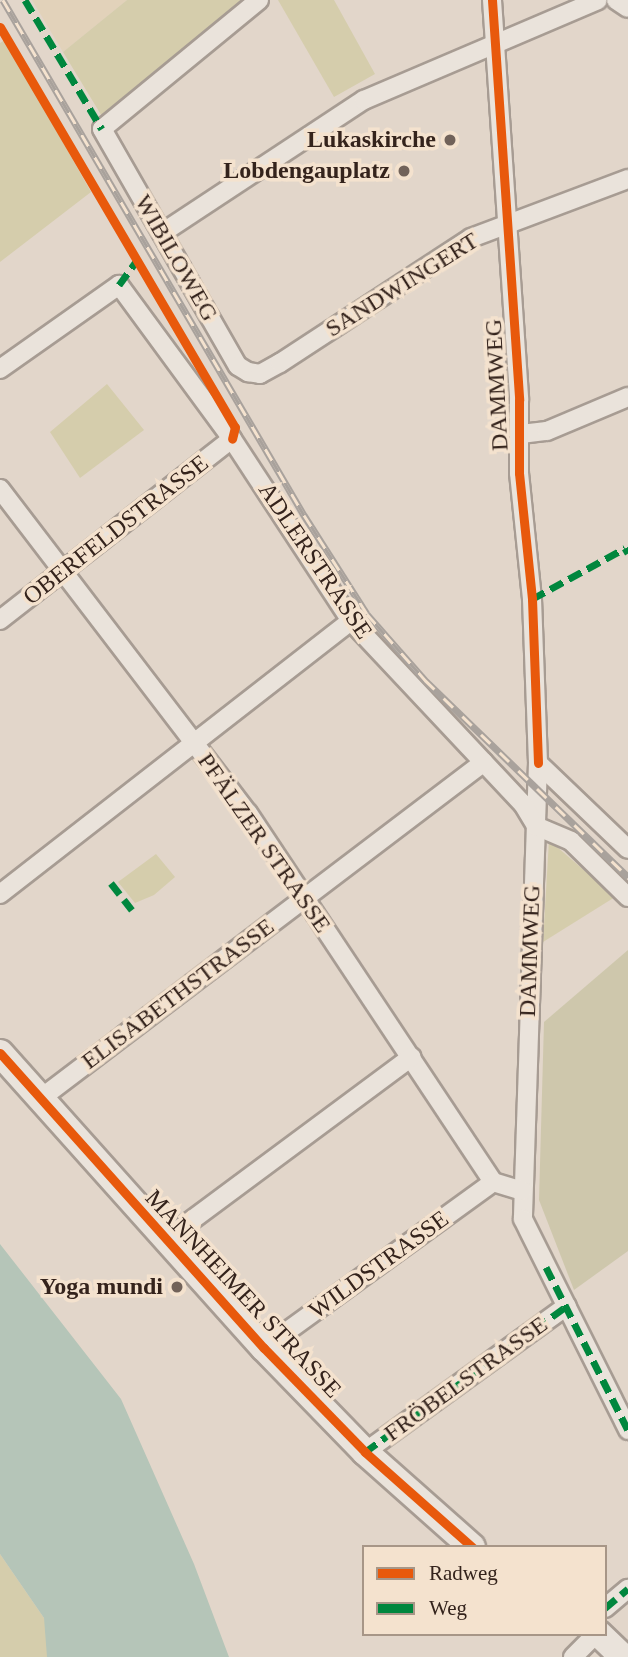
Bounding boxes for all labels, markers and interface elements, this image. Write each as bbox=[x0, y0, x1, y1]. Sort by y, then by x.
place label: Lukaskirche bbox=[307, 126, 436, 154]
marker: Lukaskirche bbox=[442, 132, 458, 148]
place label: Lobdengauplatz bbox=[223, 157, 390, 185]
marker: Lobdengauplatz bbox=[396, 163, 412, 179]
street label: WIBILOWEG bbox=[128, 190, 224, 326]
street label: SANDWINGERT bbox=[320, 227, 484, 343]
street label: DAMMWEG bbox=[479, 318, 515, 452]
street label: OBERFELDSTRASSE bbox=[18, 449, 214, 611]
street label: ADLERSTRASSE bbox=[252, 477, 378, 645]
street label: PFÄLZER STRASSE bbox=[191, 748, 337, 938]
street label: DAMMWEG bbox=[513, 885, 547, 1017]
street label: ELISABETHSTRASSE bbox=[76, 912, 280, 1076]
street label: MANNHEIMER STRASSE bbox=[139, 1184, 347, 1404]
street label: WILDSTRASSE bbox=[304, 1205, 454, 1325]
place label: Yoga mundi bbox=[40, 1273, 163, 1301]
marker: Yoga mundi bbox=[169, 1279, 185, 1295]
street label: FRÖBELSTRASSE bbox=[379, 1310, 553, 1448]
legend bbox=[362, 1545, 607, 1636]
text: Radweg bbox=[429, 1561, 498, 1585]
text: Weg bbox=[429, 1596, 467, 1620]

